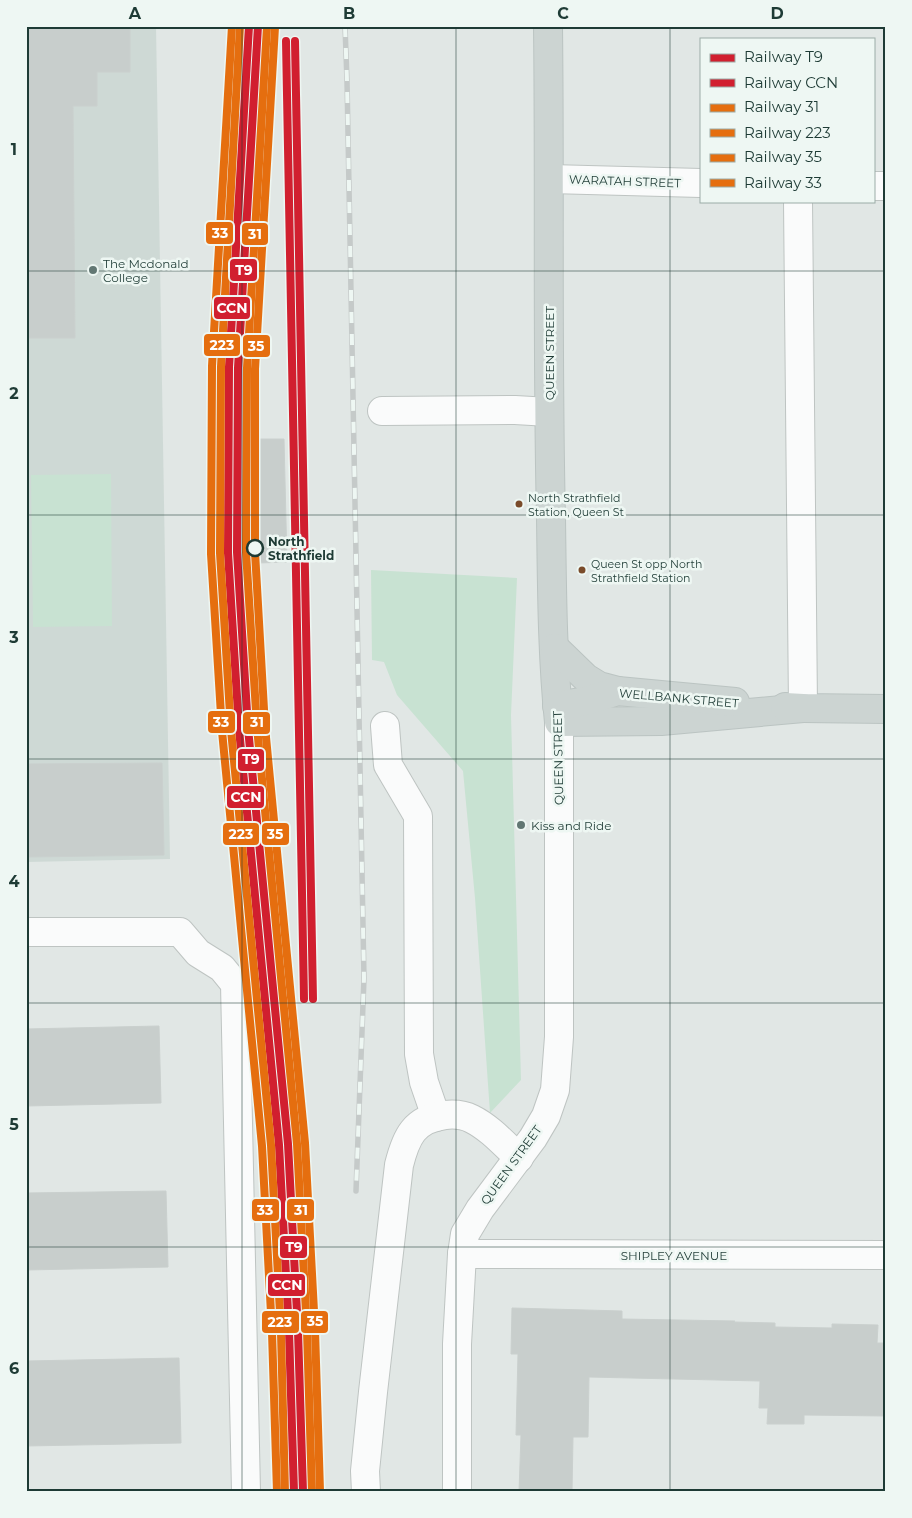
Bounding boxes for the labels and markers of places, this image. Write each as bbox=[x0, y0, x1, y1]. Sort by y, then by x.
place label: The Mcdonald College bbox=[103, 256, 189, 285]
marker: The Mcdonald College bbox=[87, 264, 99, 276]
place label: North Strathfield Station, Queen St bbox=[528, 491, 624, 519]
marker: North Strathfield Station, Queen St bbox=[514, 499, 524, 509]
place label: North Strathfield bbox=[268, 534, 334, 563]
marker: North Strathfield bbox=[246, 539, 264, 557]
place label: Queen St opp North Strathfield Station bbox=[591, 557, 702, 585]
marker: Queen St opp North Strathfield Station bbox=[577, 565, 587, 575]
place label: Kiss and Ride bbox=[531, 818, 611, 833]
marker: Kiss and Ride bbox=[515, 819, 527, 831]

